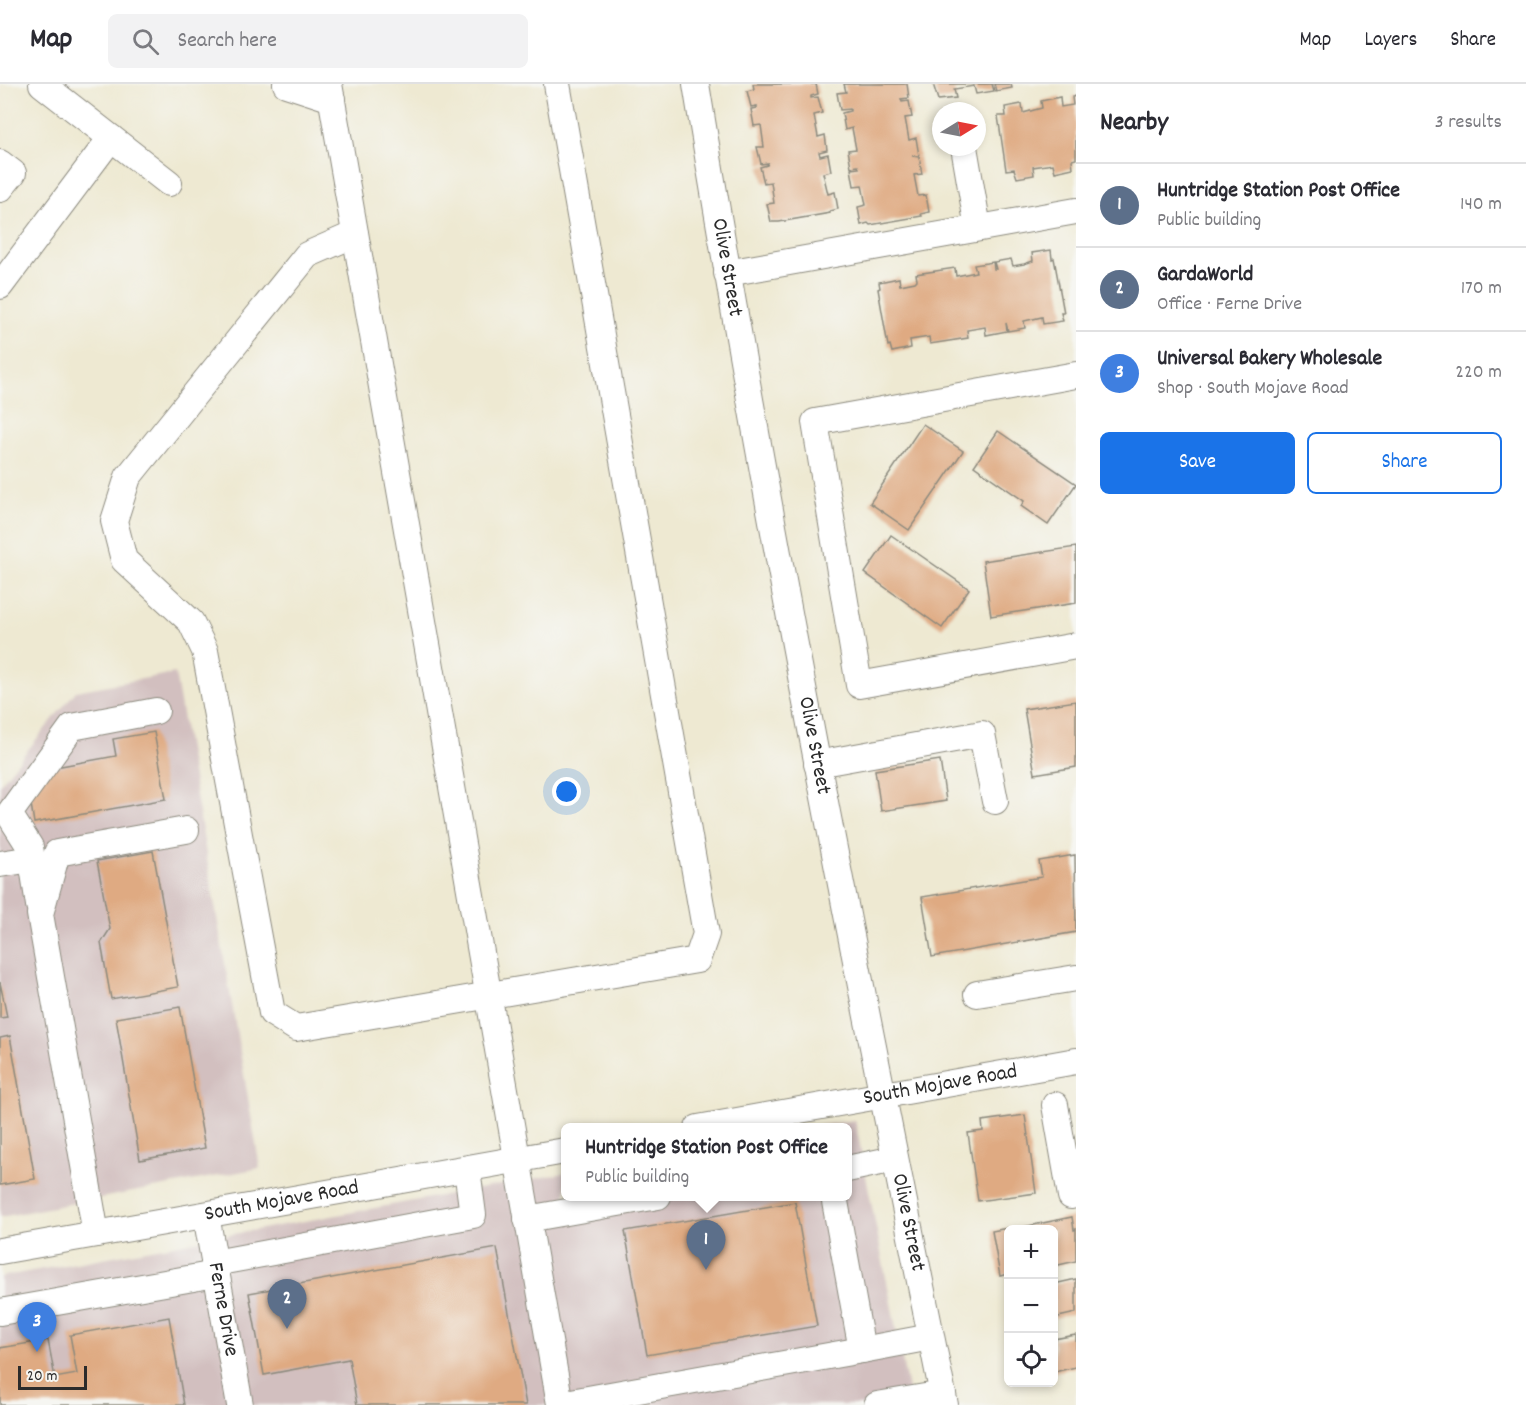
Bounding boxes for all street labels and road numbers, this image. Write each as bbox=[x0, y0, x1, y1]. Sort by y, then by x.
street label: Olive Street bbox=[703, 216, 751, 319]
street label: Olive Street bbox=[790, 694, 839, 797]
street label: South Mojave Road bbox=[861, 1056, 1020, 1114]
street label: Olive Street bbox=[883, 1171, 933, 1274]
street label: South Mojave Road bbox=[202, 1172, 361, 1230]
street label: Ferne Drive bbox=[199, 1260, 247, 1359]

